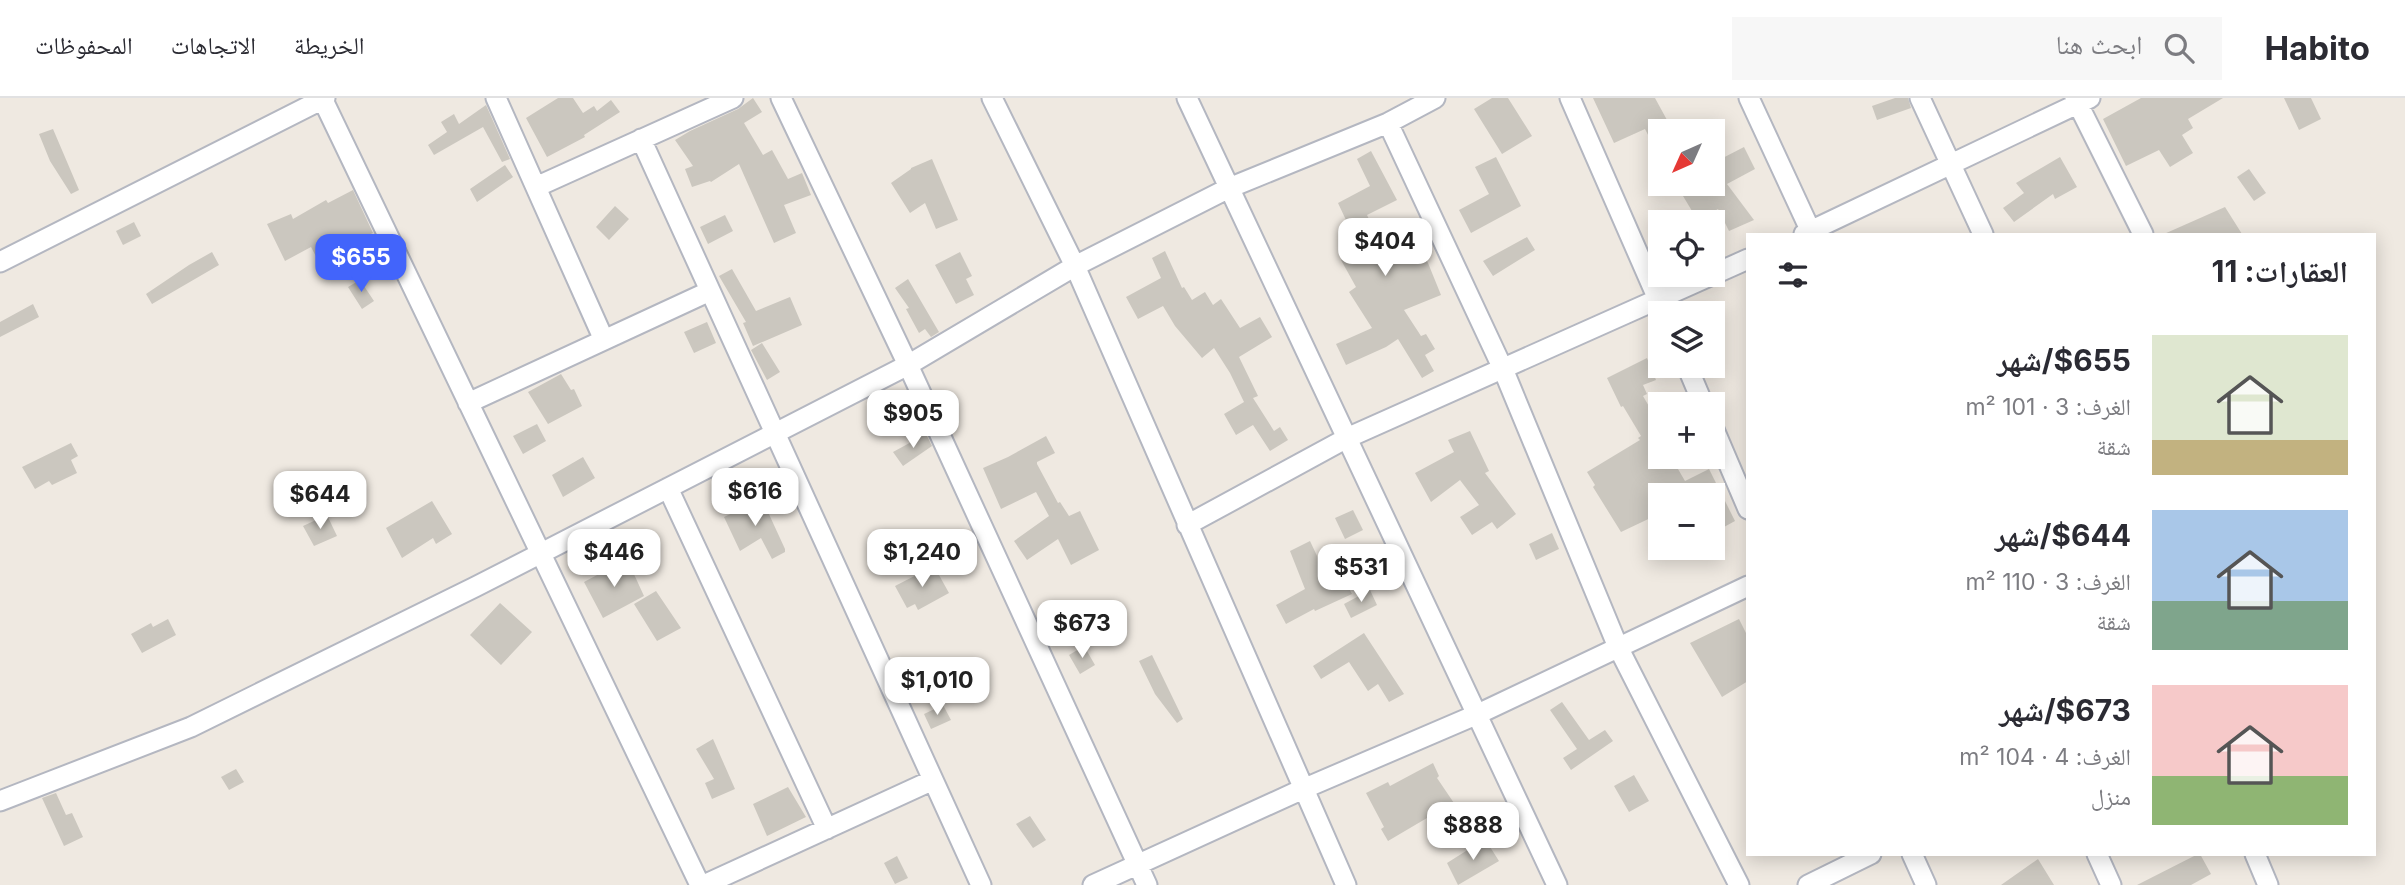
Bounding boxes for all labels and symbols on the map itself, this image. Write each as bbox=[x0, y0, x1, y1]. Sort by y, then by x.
north arrow bbox=[1648, 119, 1726, 196]
pin: $404 bbox=[1344, 218, 1426, 278]
pin: $655 bbox=[320, 234, 402, 294]
pin: $905 bbox=[872, 390, 954, 450]
pin: $616 bbox=[714, 468, 796, 528]
pin: $644 bbox=[279, 472, 361, 531]
pin: $446 bbox=[573, 530, 655, 589]
pin: $1,240 bbox=[865, 530, 979, 589]
pin: $531 bbox=[1320, 545, 1402, 604]
pin: $673 bbox=[1041, 601, 1123, 660]
pin: $1,010 bbox=[880, 658, 994, 717]
pin: $888 bbox=[1432, 802, 1514, 862]

